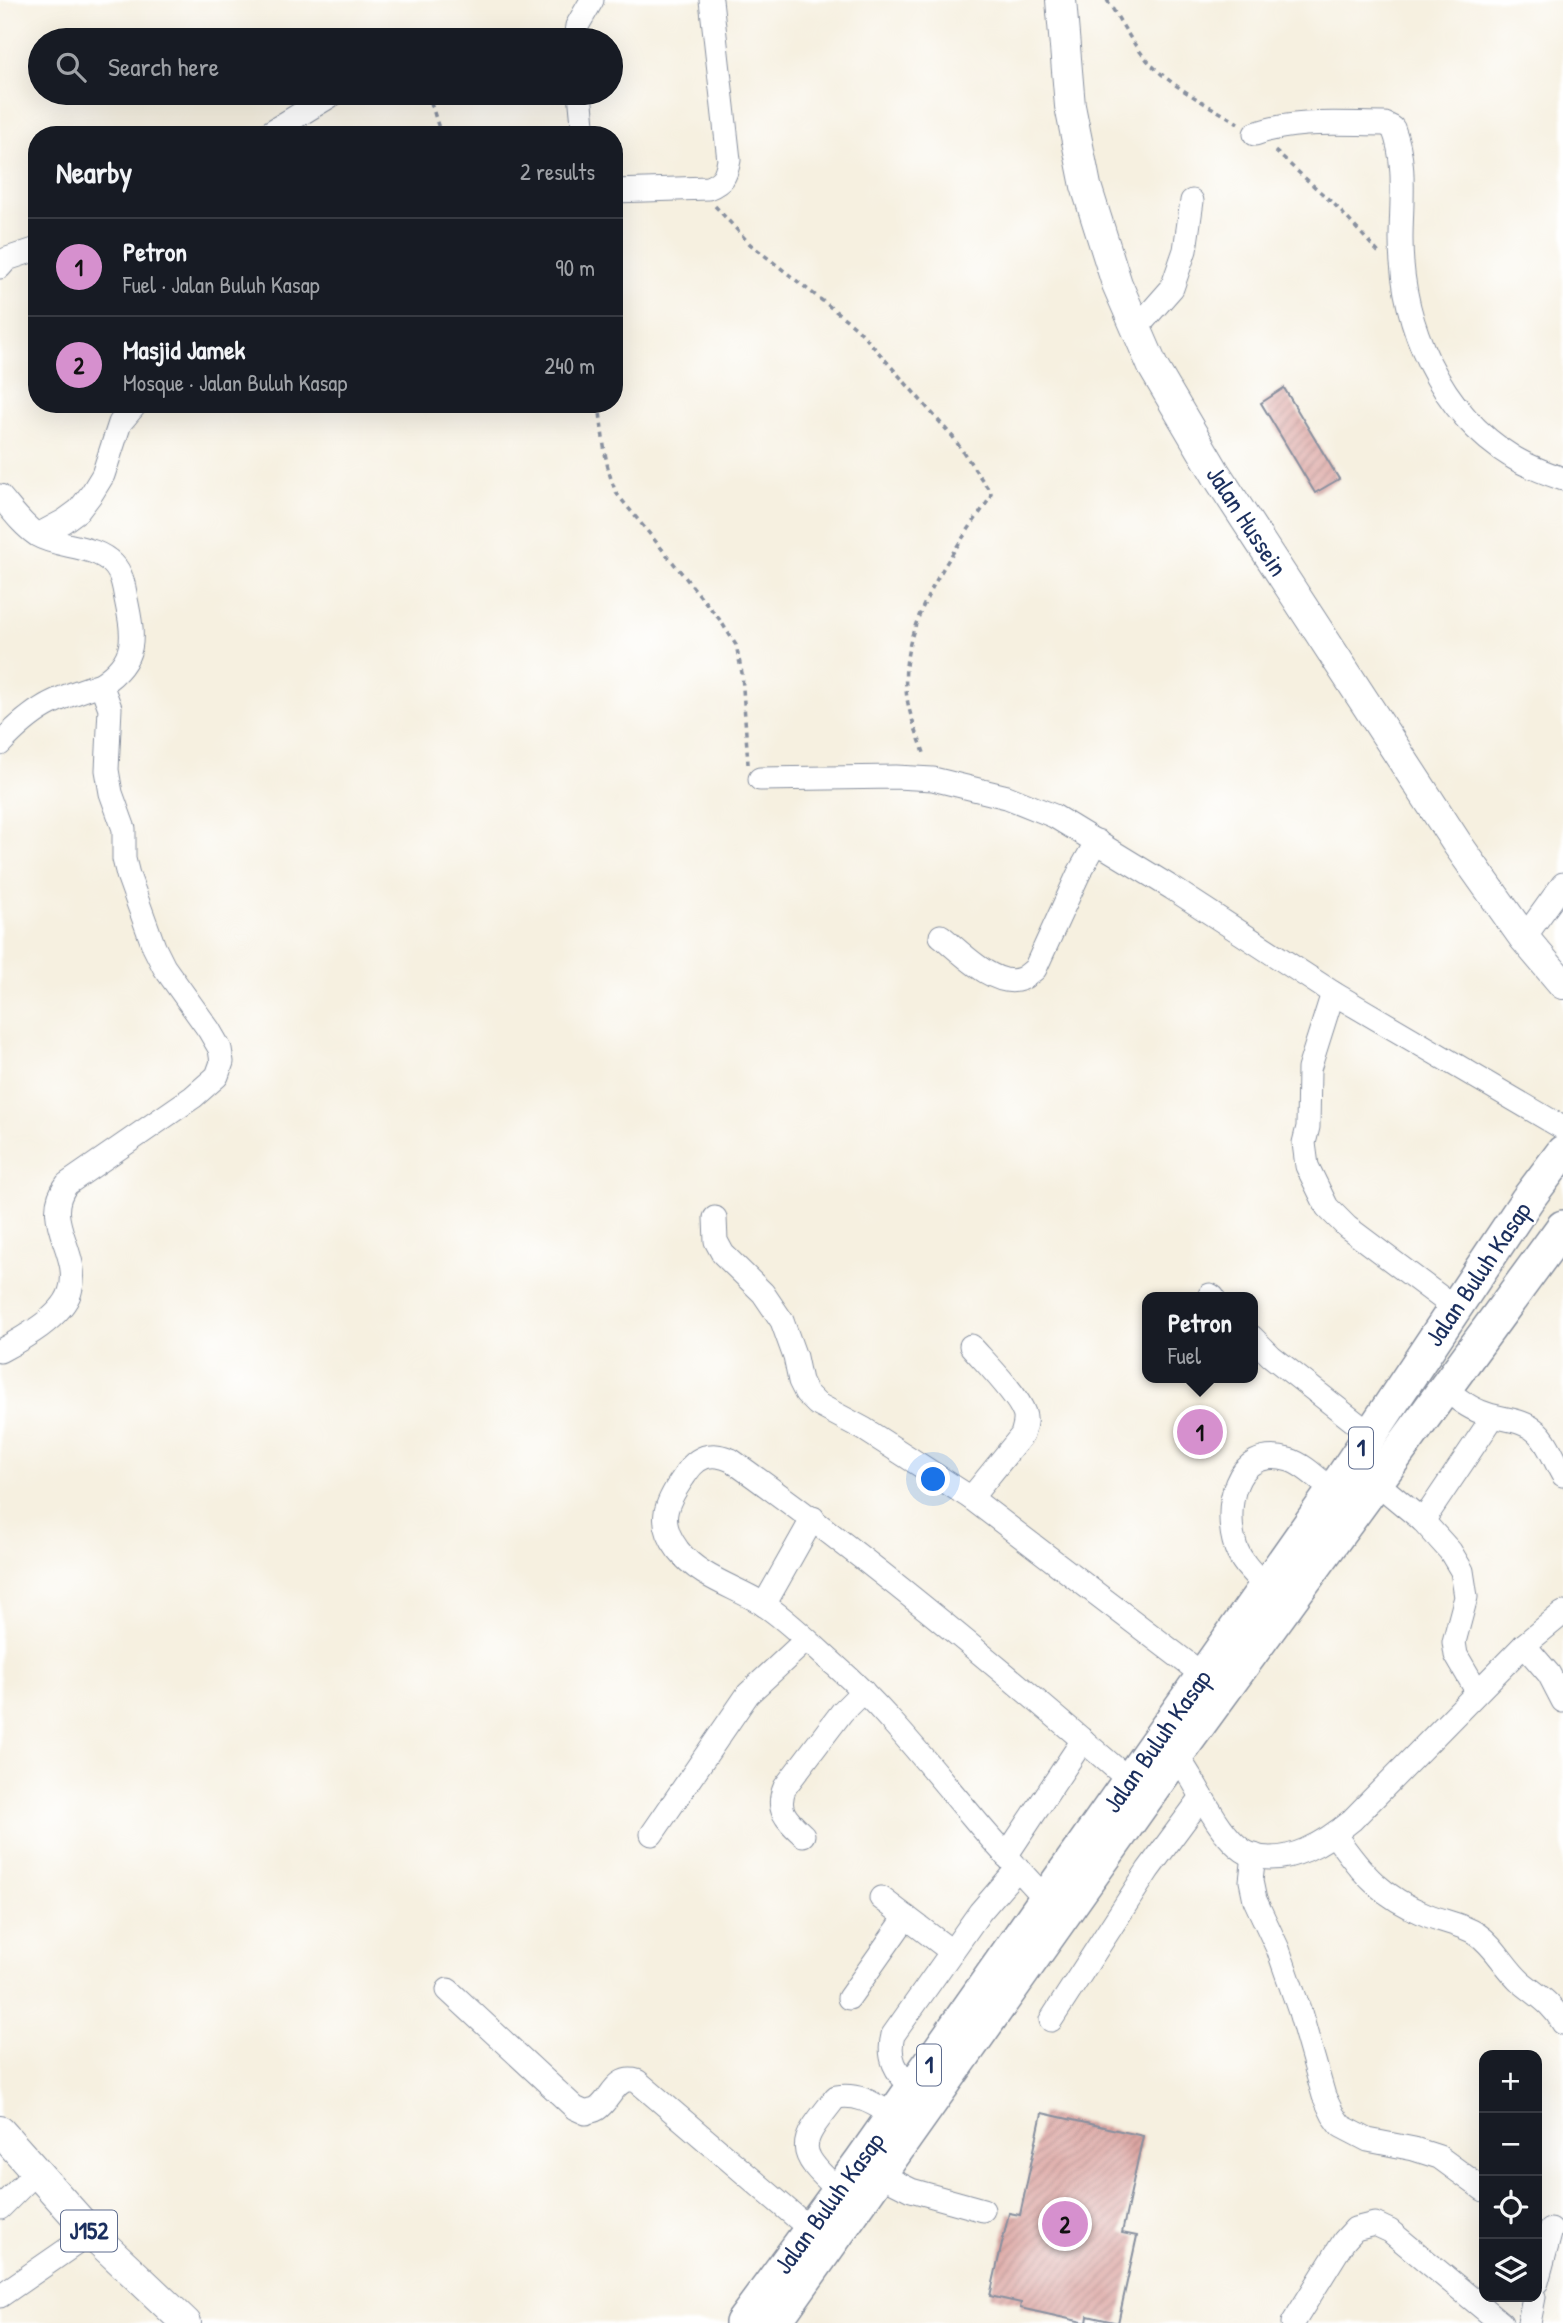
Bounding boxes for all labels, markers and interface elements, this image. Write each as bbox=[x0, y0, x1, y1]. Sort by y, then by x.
search box bbox=[28, 28, 623, 105]
icon: search bbox=[52, 48, 90, 86]
text: Search here bbox=[108, 49, 219, 84]
text: Nearby bbox=[56, 152, 132, 192]
text: 2 results bbox=[520, 156, 595, 187]
text: Petron bbox=[123, 234, 187, 269]
text: 1 bbox=[75, 252, 83, 283]
text: 90 m bbox=[555, 252, 595, 283]
text: Fuel · Jalan Buluh Kasap bbox=[123, 269, 320, 300]
text: Masjid Jamek bbox=[123, 332, 245, 367]
text: 2 bbox=[74, 350, 84, 381]
text: 240 m bbox=[544, 350, 595, 381]
text: Mosque · Jalan Buluh Kasap bbox=[123, 367, 347, 398]
street label: Jalan Hussein bbox=[1199, 459, 1296, 583]
street label: Jalan Buluh Kasap bbox=[1416, 1194, 1539, 1353]
popup bbox=[1142, 1292, 1258, 1383]
text: Petron bbox=[1168, 1305, 1232, 1340]
text: Fuel bbox=[1168, 1340, 1201, 1371]
pin: 1 bbox=[1177, 1406, 1223, 1458]
road number: 1 bbox=[1349, 1428, 1373, 1468]
your location bbox=[916, 1462, 950, 1496]
street label: Jalan Buluh Kasap bbox=[1094, 1662, 1219, 1819]
road number: 1 bbox=[917, 2044, 941, 2086]
map controls bbox=[1479, 2050, 1542, 2302]
button: + bbox=[1479, 2050, 1542, 2113]
button: − bbox=[1479, 2113, 1542, 2176]
street label: Jalan Buluh Kasap bbox=[765, 2125, 892, 2281]
button: locate bbox=[1479, 2176, 1542, 2239]
pin: 2 bbox=[1042, 2198, 1088, 2250]
road number: J152 bbox=[61, 2210, 117, 2252]
button: layers bbox=[1479, 2239, 1542, 2302]

